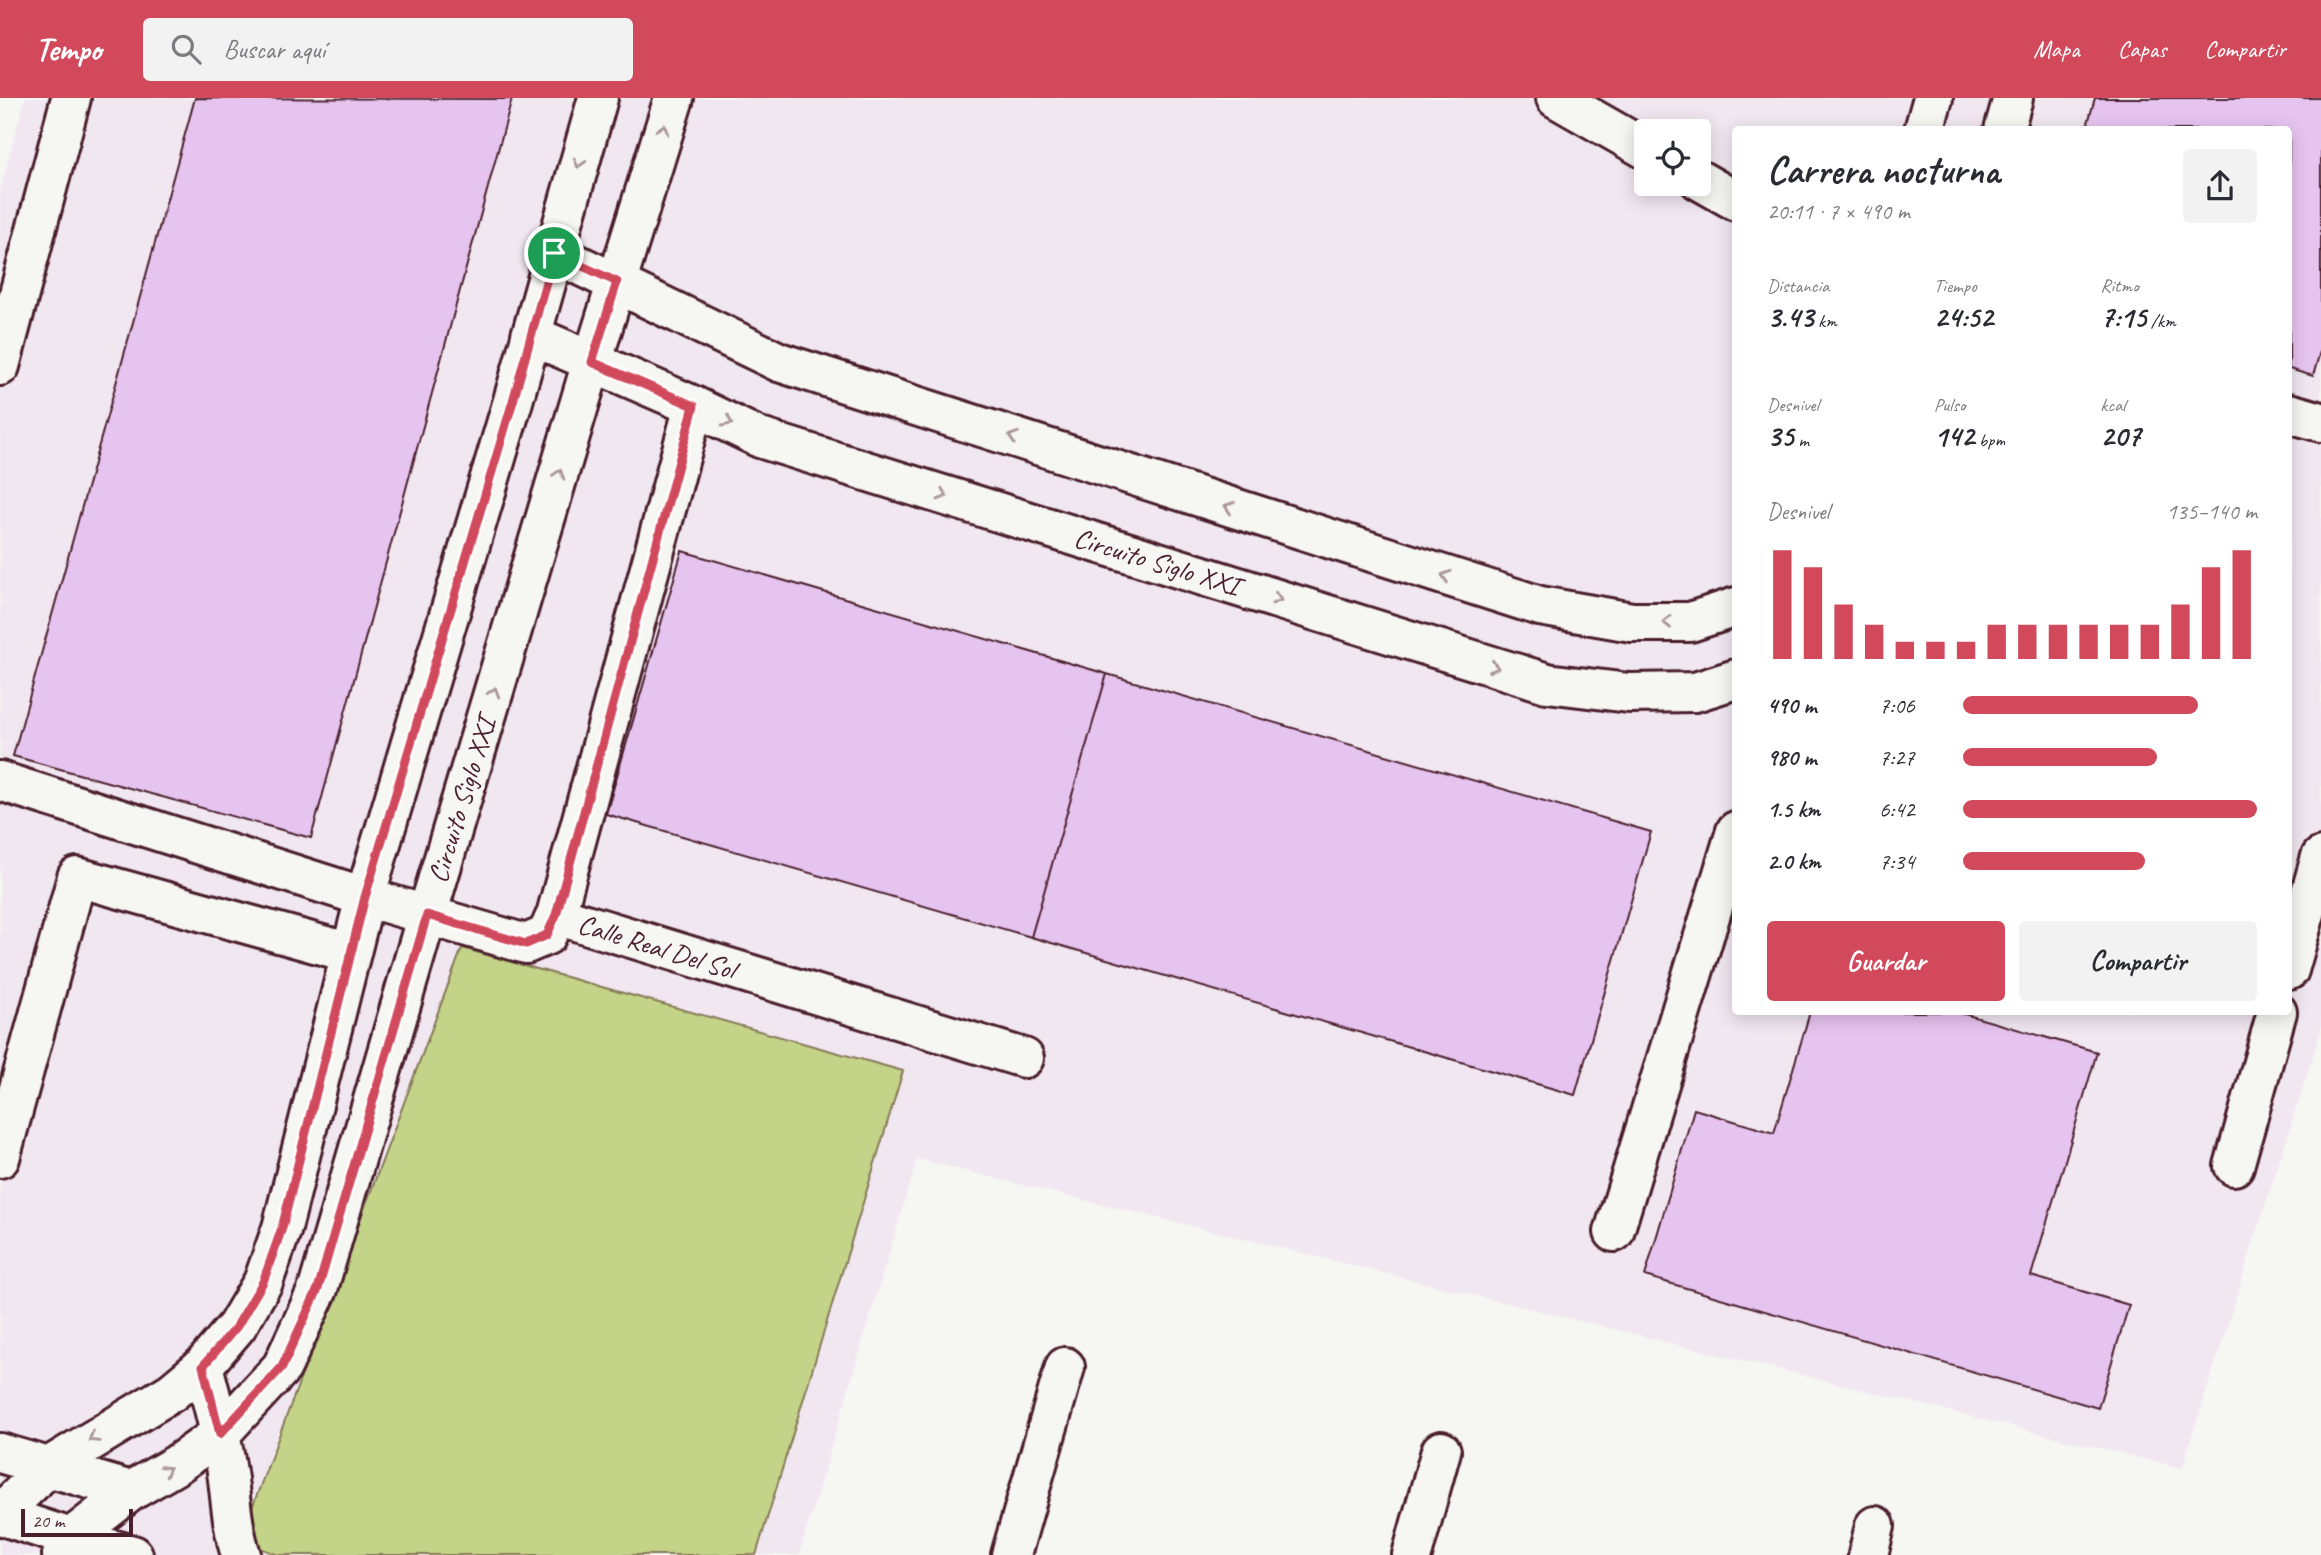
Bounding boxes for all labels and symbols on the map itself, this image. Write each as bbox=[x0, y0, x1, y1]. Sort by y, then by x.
one-way arrow bbox=[655, 123, 670, 135]
one-way arrow bbox=[573, 157, 588, 169]
pin bbox=[524, 223, 584, 283]
one-way arrow bbox=[721, 414, 733, 428]
one-way arrow bbox=[1007, 431, 1019, 445]
one-way arrow bbox=[550, 468, 565, 480]
one-way arrow bbox=[936, 487, 949, 501]
one-way arrow bbox=[1224, 500, 1236, 515]
street label: Circuito Siglo XXI bbox=[1070, 520, 1249, 605]
one-way arrow bbox=[1440, 570, 1453, 584]
one-way arrow bbox=[1271, 591, 1283, 605]
one-way arrow bbox=[1662, 614, 1672, 630]
one-way arrow bbox=[1488, 658, 1500, 673]
one-way arrow bbox=[485, 686, 500, 698]
street label: Circuito Siglo XXI bbox=[420, 708, 505, 887]
street label: Calle Real Del Sol bbox=[574, 906, 745, 989]
one-way arrow bbox=[88, 1430, 101, 1443]
one-way arrow bbox=[159, 1465, 172, 1478]
scale bar bbox=[21, 1506, 133, 1538]

